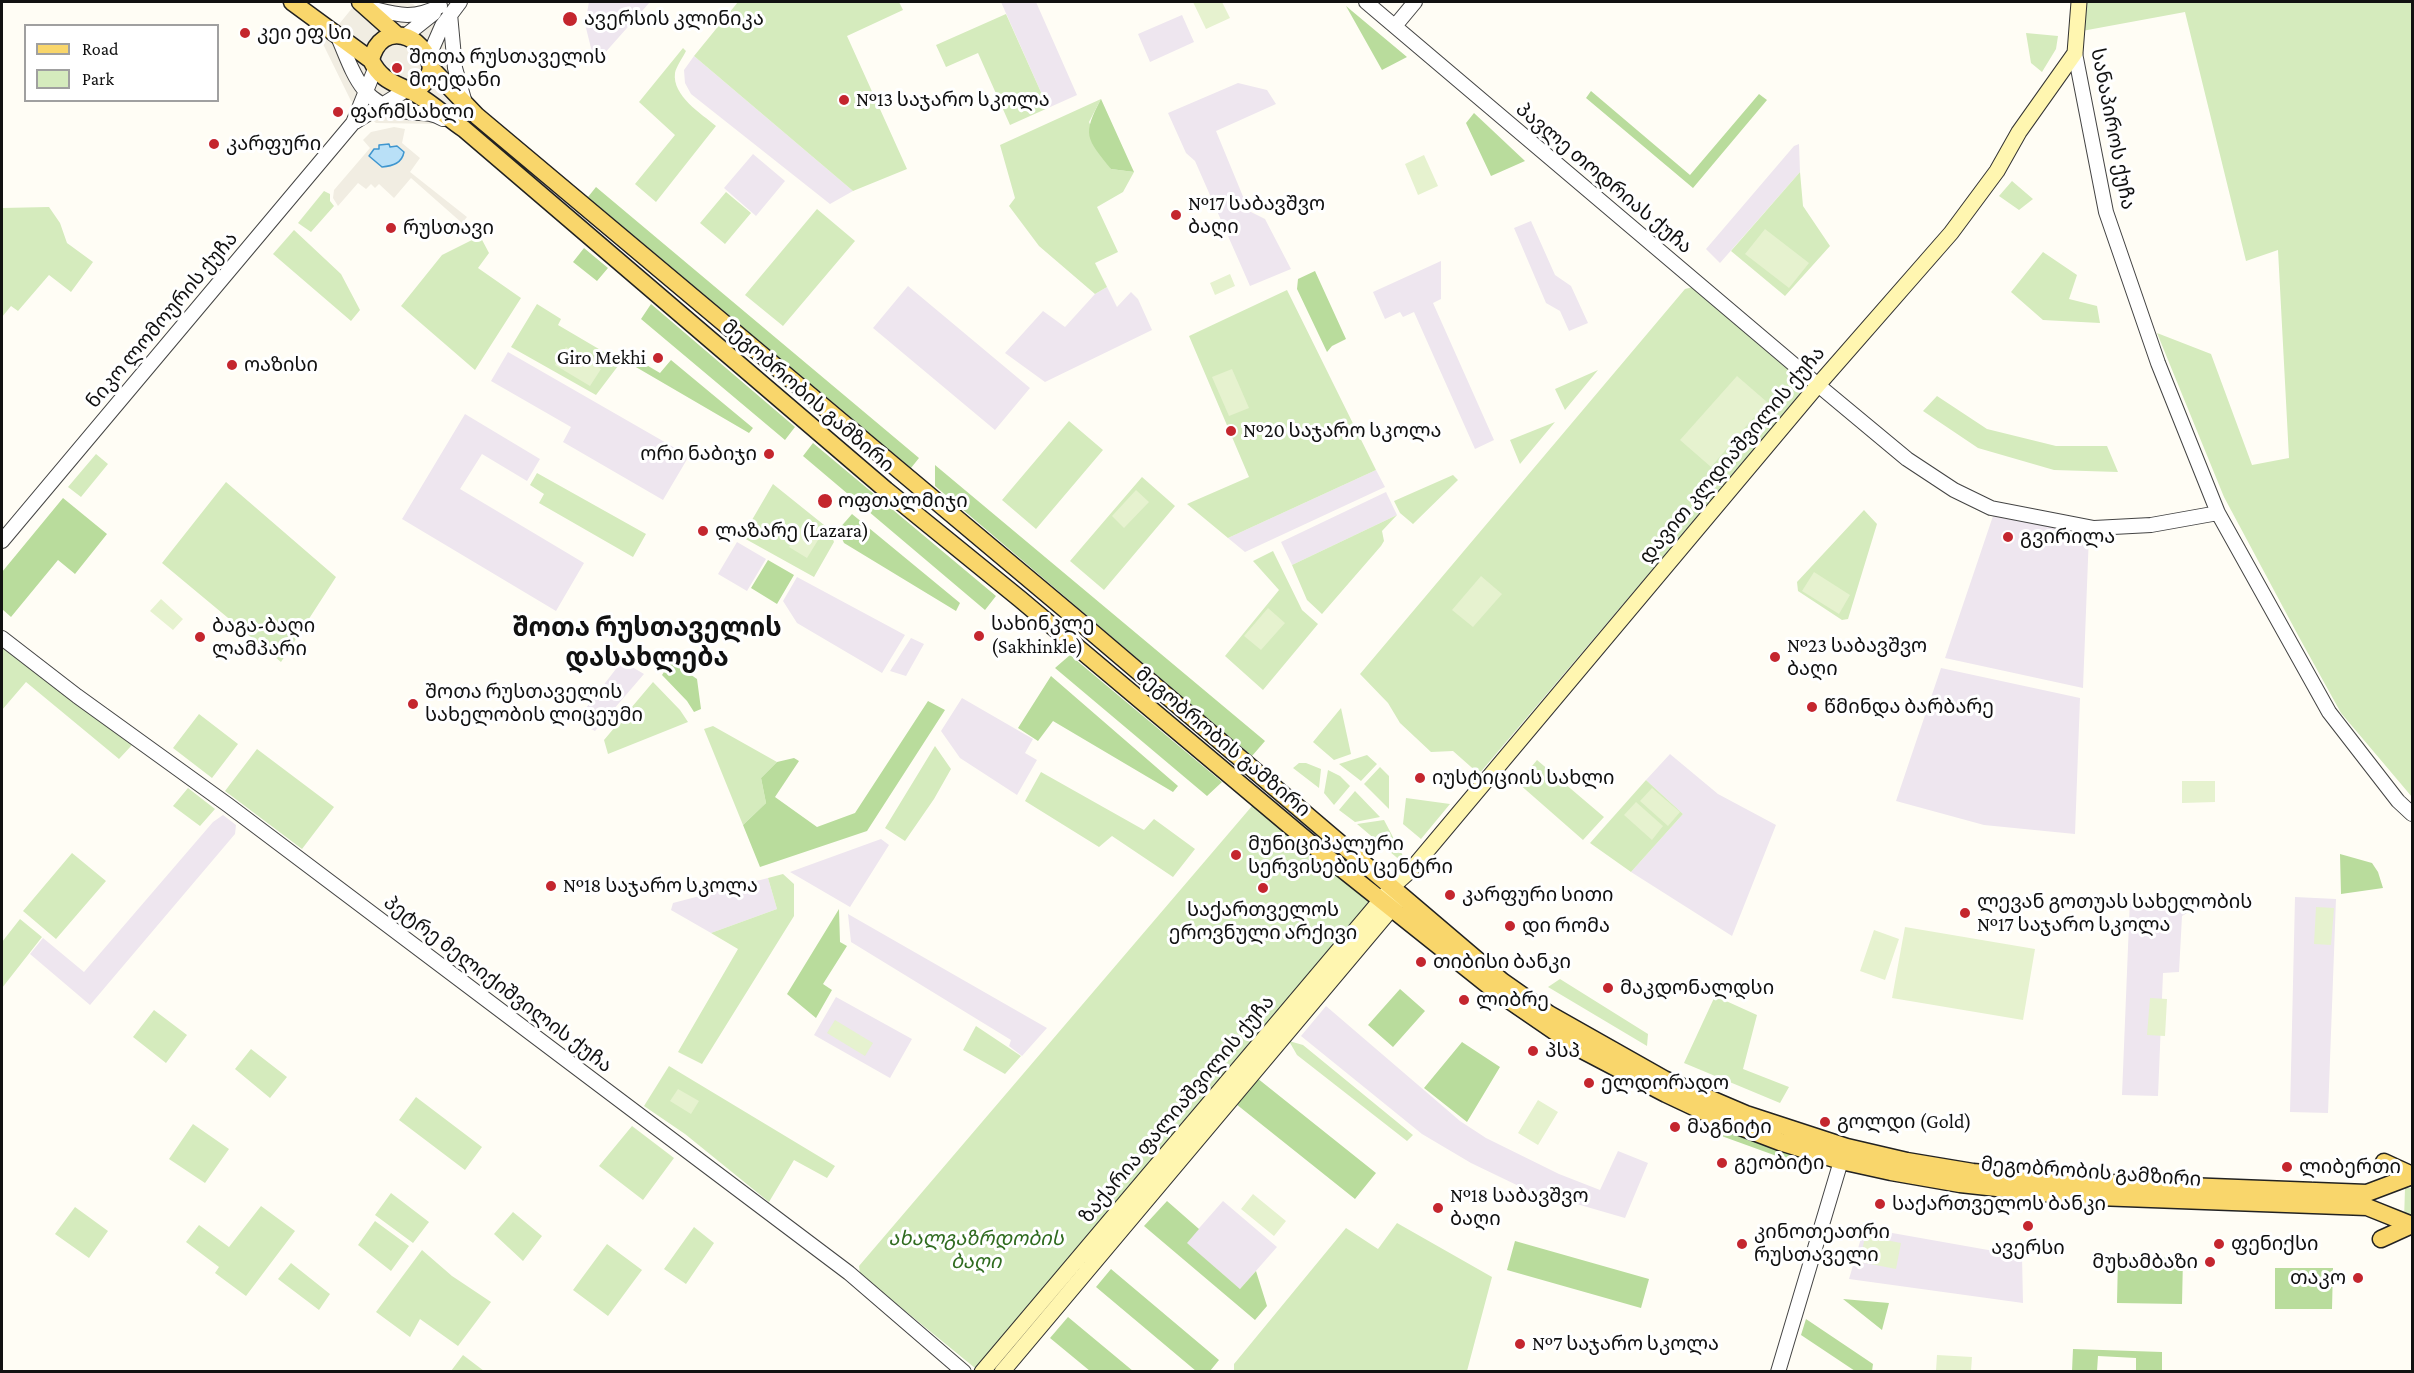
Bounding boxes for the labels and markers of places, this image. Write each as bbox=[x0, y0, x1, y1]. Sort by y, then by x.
place label: ავერსის კლინიკა bbox=[584, 7, 764, 31]
marker: ავერსის კლინიკა bbox=[561, 10, 579, 28]
place label: კეი ეფ სი bbox=[257, 21, 352, 45]
marker: კეი ეფ სი bbox=[238, 26, 252, 40]
place label: შოთა რუსთაველის მოედანი bbox=[409, 45, 606, 92]
marker: შოთა რუსთაველის მოედანი bbox=[390, 61, 404, 75]
place label: №13 საჯარო სკოლა bbox=[856, 88, 1050, 112]
marker: №13 საჯარო სკოლა bbox=[837, 93, 851, 107]
place label: ფარმსახლი bbox=[350, 100, 474, 124]
marker: ფარმსახლი bbox=[331, 105, 345, 119]
place label: კარფური bbox=[226, 132, 321, 156]
marker: კარფური bbox=[207, 137, 221, 151]
place label: №17 საბავშვო ბაღი bbox=[1188, 192, 1325, 239]
marker: №17 საბავშვო ბაღი bbox=[1169, 208, 1183, 222]
place label: რუსთავი bbox=[403, 216, 494, 240]
marker: რუსთავი bbox=[384, 221, 398, 235]
place label: Giro Mekhi bbox=[557, 346, 646, 370]
marker: Giro Mekhi bbox=[651, 351, 665, 365]
place label: ოაზისი bbox=[244, 353, 318, 377]
marker: ოაზისი bbox=[225, 358, 239, 372]
place label: №20 საჯარო სკოლა bbox=[1243, 419, 1441, 443]
marker: №20 საჯარო სკოლა bbox=[1224, 424, 1238, 438]
place label: ორი ნაბიჯი bbox=[640, 442, 757, 466]
marker: ორი ნაბიჯი bbox=[762, 447, 776, 461]
place label: ოფთალმიჯი bbox=[838, 489, 968, 513]
marker: ოფთალმიჯი bbox=[816, 492, 834, 510]
place label: ლაზარე (Lazara) bbox=[715, 519, 869, 543]
marker: ლაზარე (Lazara) bbox=[696, 524, 710, 538]
place label: გვირილა bbox=[2020, 525, 2115, 549]
marker: გვირილა bbox=[2001, 530, 2015, 544]
place label: სახინკლე (Sakhinkle) bbox=[991, 612, 1094, 659]
place label: ბაგა-ბაღი ლამპარი bbox=[212, 614, 315, 661]
marker: სახინკლე (Sakhinkle) bbox=[972, 629, 986, 643]
marker: ბაგა-ბაღი ლამპარი bbox=[193, 630, 207, 644]
place label: №23 საბავშვო ბაღი bbox=[1787, 634, 1927, 681]
marker: №23 საბავშვო ბაღი bbox=[1768, 650, 1782, 664]
place label: შოთა რუსთაველის სახელობის ლიცეუმი bbox=[425, 680, 643, 727]
place label: წმინდა ბარბარე bbox=[1824, 695, 1994, 719]
marker: შოთა რუსთაველის სახელობის ლიცეუმი bbox=[406, 697, 420, 711]
marker: წმინდა ბარბარე bbox=[1805, 700, 1819, 714]
place label: იუსტიციის სახლი bbox=[1432, 766, 1615, 790]
marker: იუსტიციის სახლი bbox=[1413, 771, 1427, 785]
place label: მუნიციპალური სერვისების ცენტრი bbox=[1248, 832, 1453, 879]
marker: მუნიციპალური სერვისების ცენტრი bbox=[1229, 848, 1243, 862]
place label: №18 საჯარო სკოლა bbox=[563, 874, 758, 898]
marker: №18 საჯარო სკოლა bbox=[544, 879, 558, 893]
marker: საქართველოს ეროვნული არქივი bbox=[1256, 881, 1270, 895]
place label: კარფური სითი bbox=[1462, 883, 1614, 907]
marker: კარფური სითი bbox=[1443, 888, 1457, 902]
place label: ლევან გოთუას სახელობის №17 საჯარო სკოლა bbox=[1977, 890, 2252, 937]
place label: საქართველოს ეროვნული არქივი bbox=[1169, 898, 1357, 945]
marker: ლევან გოთუას სახელობის №17 საჯარო სკოლა bbox=[1958, 906, 1972, 920]
place label: დი რომა bbox=[1522, 914, 1610, 938]
marker: დი რომა bbox=[1503, 919, 1517, 933]
place label: თიბისი ბანკი bbox=[1433, 950, 1571, 974]
marker: თიბისი ბანკი bbox=[1414, 955, 1428, 969]
place label: მაკდონალდსი bbox=[1620, 976, 1774, 1000]
marker: მაკდონალდსი bbox=[1601, 981, 1615, 995]
place label: ლიბრე bbox=[1476, 988, 1549, 1012]
marker: ლიბრე bbox=[1457, 993, 1471, 1007]
place label: პსპ bbox=[1545, 1039, 1580, 1063]
marker: პსპ bbox=[1526, 1044, 1540, 1058]
place label: ელდორადო bbox=[1601, 1071, 1729, 1095]
marker: ელდორადო bbox=[1582, 1076, 1596, 1090]
place label: გოლდი (Gold) bbox=[1837, 1110, 1971, 1134]
place label: მაგნიტი bbox=[1687, 1115, 1772, 1139]
marker: გოლდი (Gold) bbox=[1818, 1115, 1832, 1129]
marker: მაგნიტი bbox=[1668, 1120, 1682, 1134]
place label: გეობიტი bbox=[1734, 1151, 1824, 1175]
place label: ლიბერთი bbox=[2299, 1155, 2401, 1179]
marker: გეობიტი bbox=[1715, 1156, 1729, 1170]
marker: ლიბერთი bbox=[2280, 1160, 2294, 1174]
place label: №18 საბავშვო ბაღი bbox=[1450, 1184, 1589, 1231]
place label: საქართველოს ბანკი bbox=[1892, 1192, 2106, 1216]
marker: საქართველოს ბანკი bbox=[1873, 1197, 1887, 1211]
marker: №18 საბავშვო ბაღი bbox=[1431, 1201, 1445, 1215]
marker: ავერსი bbox=[2021, 1219, 2035, 1233]
place label: კინოთეათრი რუსთაველი bbox=[1754, 1220, 1890, 1267]
place label: ფენიქსი bbox=[2231, 1232, 2318, 1256]
place label: ავერსი bbox=[1991, 1236, 2065, 1260]
marker: კინოთეათრი რუსთაველი bbox=[1735, 1237, 1749, 1251]
marker: ფენიქსი bbox=[2212, 1237, 2226, 1251]
place label: მუხამბაზი bbox=[2092, 1250, 2198, 1274]
marker: მუხამბაზი bbox=[2203, 1255, 2217, 1269]
place label: თაკო bbox=[2290, 1266, 2346, 1290]
marker: თაკო bbox=[2351, 1271, 2365, 1285]
place label: №7 საჯარო სკოლა bbox=[1532, 1332, 1719, 1356]
marker: №7 საჯარო სკოლა bbox=[1513, 1337, 1527, 1351]

